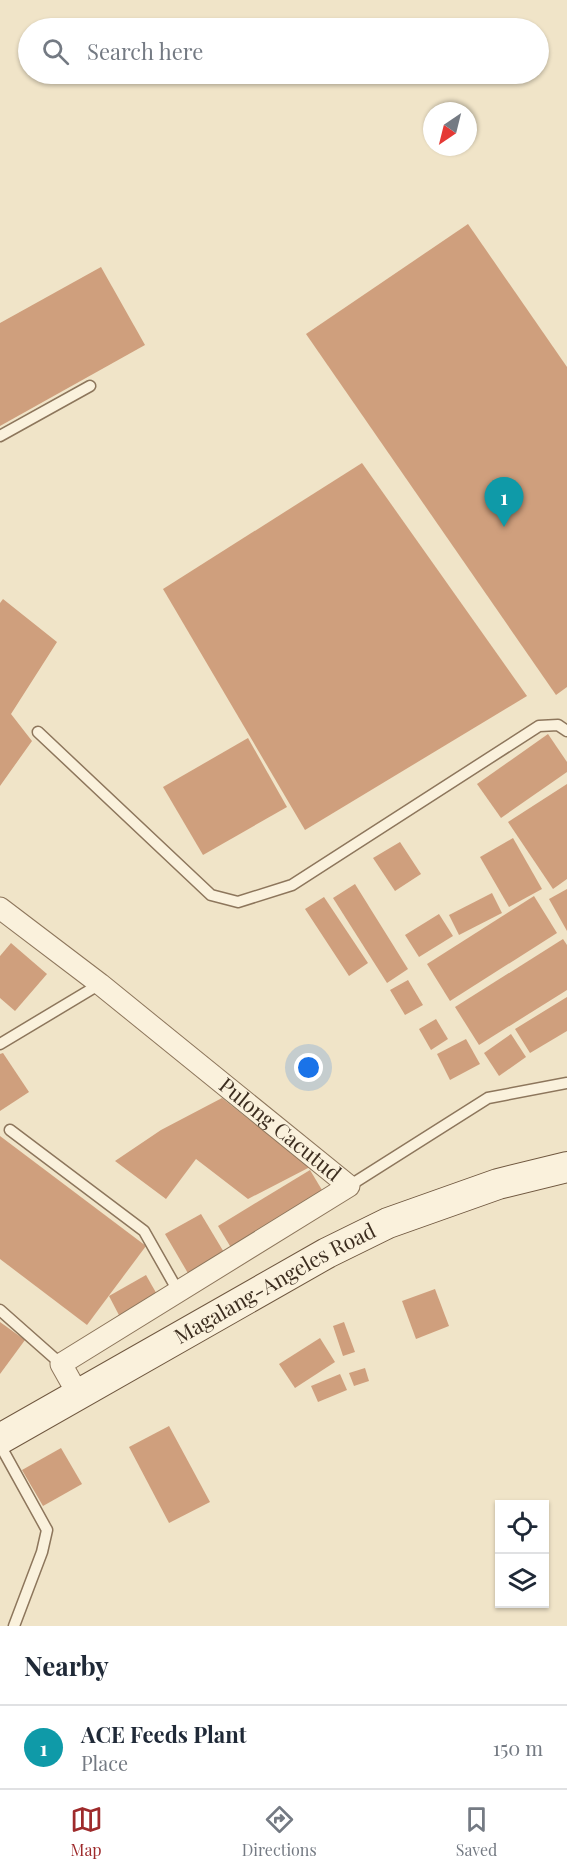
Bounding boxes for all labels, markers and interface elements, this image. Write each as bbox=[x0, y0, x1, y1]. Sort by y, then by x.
search box bbox=[18, 18, 549, 84]
icon: search bbox=[39, 35, 72, 68]
text: Search here bbox=[87, 36, 203, 66]
north arrow bbox=[423, 102, 477, 156]
pin: 1 bbox=[484, 478, 524, 527]
your location bbox=[294, 1053, 323, 1082]
street label: Pulong Cacutud bbox=[214, 1070, 348, 1186]
street label: Magalang-Angeles Road bbox=[168, 1215, 380, 1349]
map controls bbox=[495, 1500, 549, 1608]
button: locate bbox=[495, 1500, 549, 1554]
button: layers bbox=[495, 1554, 549, 1608]
text: Nearby bbox=[24, 1648, 109, 1683]
text: ACE Feeds Plant bbox=[81, 1719, 247, 1749]
text: 1 bbox=[40, 1734, 47, 1761]
text: 150 m bbox=[493, 1734, 543, 1761]
text: Place bbox=[81, 1749, 128, 1776]
tab: Map bbox=[70, 1803, 103, 1860]
tab: Directions bbox=[242, 1803, 317, 1860]
tab: Saved bbox=[456, 1803, 497, 1860]

